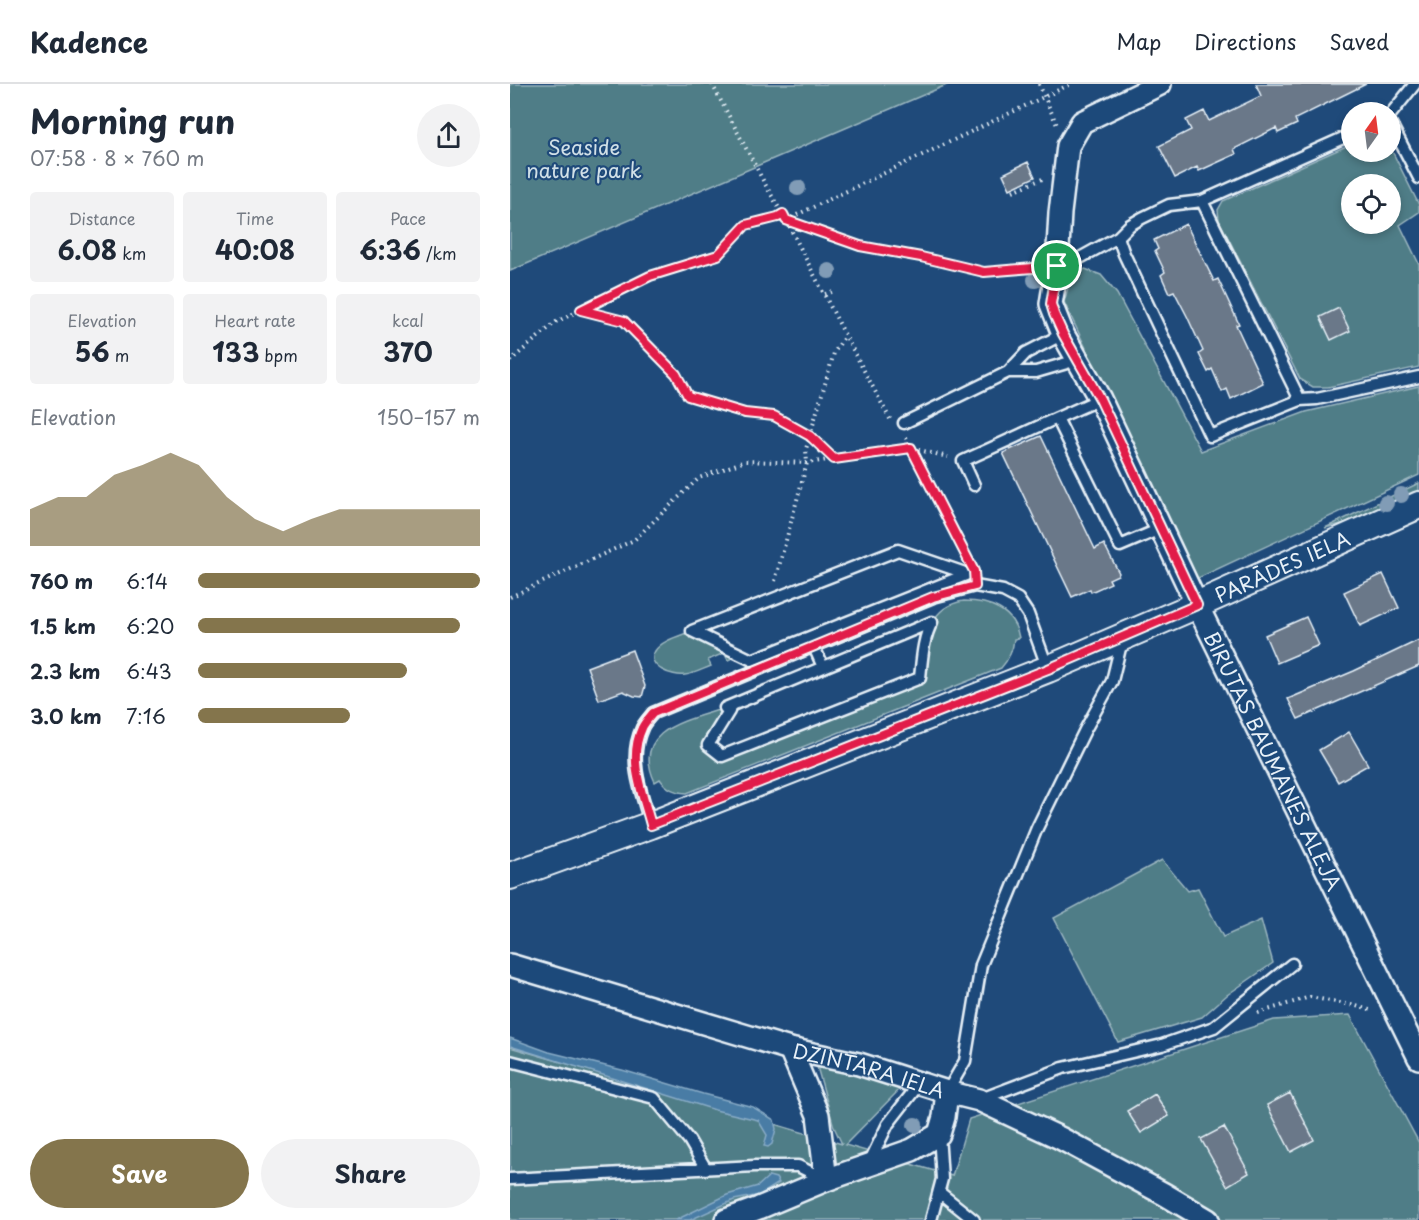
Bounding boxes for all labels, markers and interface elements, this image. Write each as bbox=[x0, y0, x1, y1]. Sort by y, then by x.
text: Kadence bbox=[30, 20, 148, 63]
text: Map bbox=[1116, 25, 1161, 57]
text: Directions bbox=[1194, 25, 1296, 57]
text: Saved bbox=[1329, 25, 1389, 57]
text: Morning run bbox=[30, 95, 235, 145]
north arrow bbox=[1341, 102, 1401, 162]
map controls bbox=[1341, 102, 1401, 234]
button: share bbox=[417, 104, 480, 167]
park label: Seaside nature park bbox=[526, 132, 642, 185]
text: 07:58 · 8 × 760 m bbox=[30, 143, 205, 173]
button: locate bbox=[1341, 174, 1401, 234]
text: Distance bbox=[68, 206, 136, 230]
text: Time bbox=[236, 206, 274, 230]
text: Pace bbox=[390, 206, 426, 230]
text: 6.08 bbox=[58, 230, 117, 269]
text: 40:08 bbox=[215, 230, 295, 269]
text: 6:36 bbox=[359, 230, 421, 269]
pin bbox=[1031, 240, 1082, 291]
text: km bbox=[117, 241, 146, 265]
text: /km bbox=[421, 241, 457, 265]
icon: arrive bbox=[1040, 249, 1073, 282]
text: Elevation bbox=[67, 308, 137, 332]
text: Heart rate bbox=[215, 308, 295, 332]
text: kcal bbox=[392, 308, 424, 332]
text: 56 bbox=[75, 332, 110, 371]
text: 133 bbox=[212, 332, 259, 371]
text: 370 bbox=[383, 332, 433, 371]
text: m bbox=[110, 343, 129, 367]
text: bpm bbox=[259, 343, 298, 367]
text: Elevation bbox=[30, 402, 116, 432]
text: 150–157 m bbox=[377, 402, 480, 432]
street label: PARĀDES IELA bbox=[1210, 523, 1355, 610]
text: 760 m bbox=[30, 566, 93, 596]
text: 6:14 bbox=[126, 566, 168, 596]
text: 1.5 km bbox=[30, 611, 96, 641]
text: 6:20 bbox=[126, 611, 174, 641]
street label: BIRUTAS BAUMANES ALEJA bbox=[1197, 626, 1350, 896]
text: 2.3 km bbox=[30, 656, 100, 686]
text: 6:43 bbox=[126, 656, 172, 686]
text: 3.0 km bbox=[30, 701, 102, 731]
text: 7:16 bbox=[126, 701, 166, 731]
street label: DZINTARA IELA bbox=[790, 1035, 948, 1105]
button: Save bbox=[30, 1139, 249, 1208]
button: Share bbox=[261, 1139, 480, 1208]

